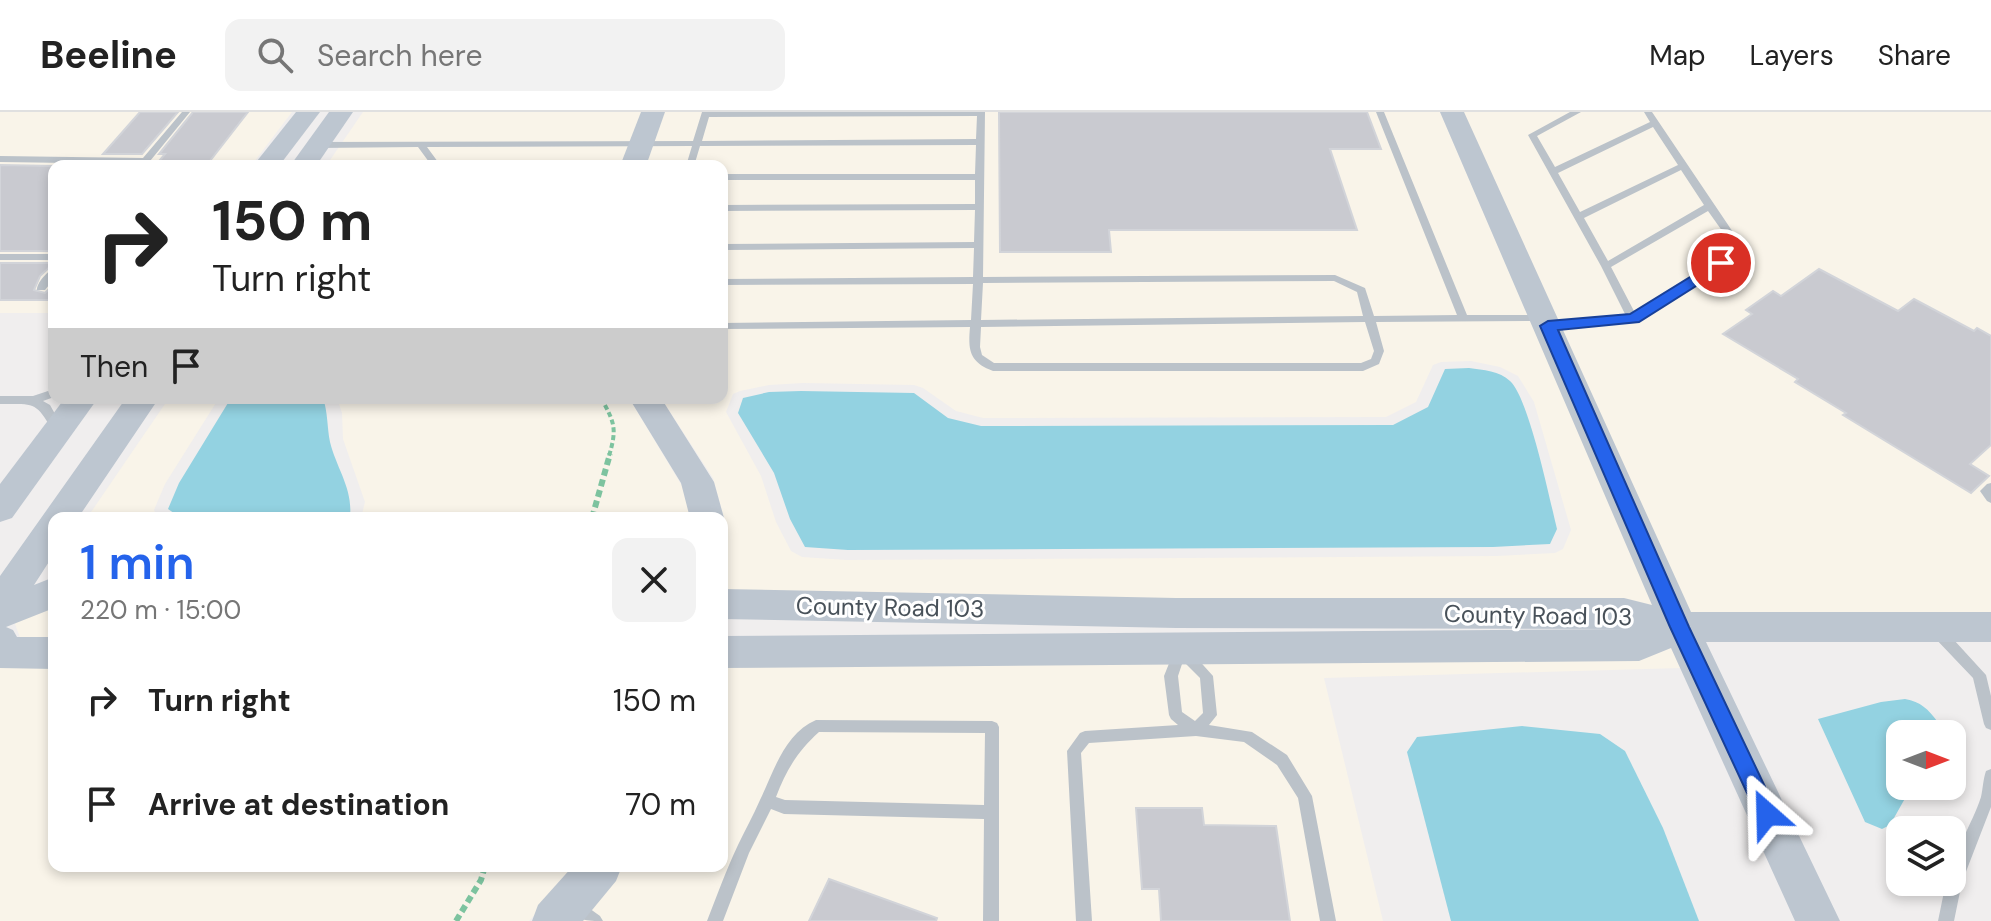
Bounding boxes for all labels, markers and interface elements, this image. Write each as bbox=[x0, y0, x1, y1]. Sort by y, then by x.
search box bbox=[225, 19, 785, 91]
text: Beeline bbox=[40, 30, 177, 80]
icon: search bbox=[253, 33, 297, 77]
text: Search here bbox=[317, 36, 482, 75]
text: Map bbox=[1649, 37, 1706, 74]
text: Layers bbox=[1750, 37, 1834, 74]
text: Share bbox=[1878, 37, 1951, 74]
text: 150 m bbox=[212, 184, 373, 257]
icon: right bbox=[80, 192, 184, 296]
pin bbox=[1687, 229, 1755, 297]
icon: arrive bbox=[1699, 241, 1743, 285]
text: Turn right bbox=[212, 255, 371, 302]
icon: arrive bbox=[164, 344, 208, 388]
text: Then bbox=[80, 347, 148, 386]
text: 1 min bbox=[80, 531, 195, 594]
button: close bbox=[612, 538, 696, 622]
street label: County Road 103 bbox=[796, 590, 984, 624]
text: 220 m · 15:00 bbox=[80, 593, 241, 627]
street label: County Road 103 bbox=[1444, 598, 1632, 632]
icon: right bbox=[80, 678, 124, 722]
text: Turn right bbox=[148, 681, 291, 720]
text: 150 m bbox=[613, 681, 696, 720]
north arrow bbox=[1886, 720, 1966, 800]
map controls bbox=[1886, 720, 1966, 896]
position arrow bbox=[1725, 772, 1809, 856]
icon: arrive bbox=[80, 782, 124, 826]
text: Arrive at destination bbox=[148, 785, 449, 824]
text: 70 m bbox=[625, 785, 696, 824]
button: layers bbox=[1886, 816, 1966, 896]

